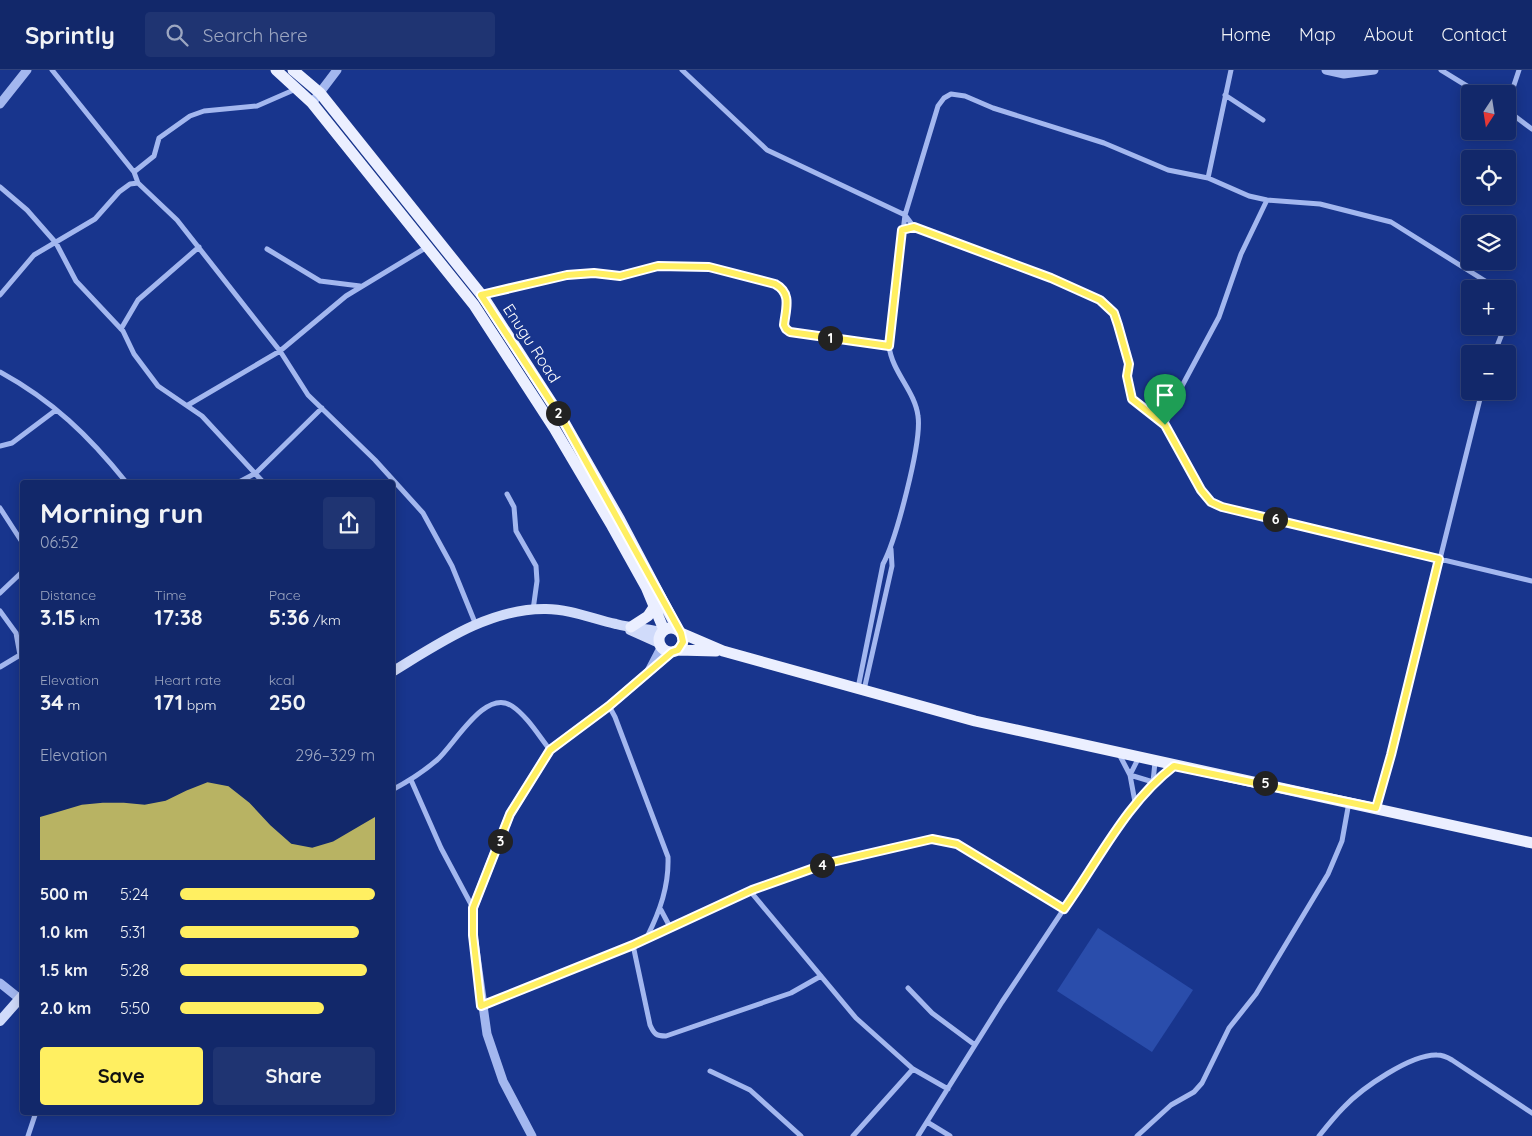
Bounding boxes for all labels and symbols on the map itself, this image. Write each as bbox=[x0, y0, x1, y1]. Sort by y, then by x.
north arrow bbox=[1461, 85, 1516, 140]
street label: Enugu Road bbox=[499, 300, 565, 386]
pin: 1 bbox=[818, 326, 842, 350]
pin bbox=[1144, 374, 1186, 425]
pin: 2 bbox=[546, 400, 570, 426]
pin: 6 bbox=[1262, 506, 1288, 532]
pin: 5 bbox=[1252, 770, 1278, 796]
pin: 3 bbox=[488, 828, 512, 854]
pin: 4 bbox=[810, 852, 834, 878]

